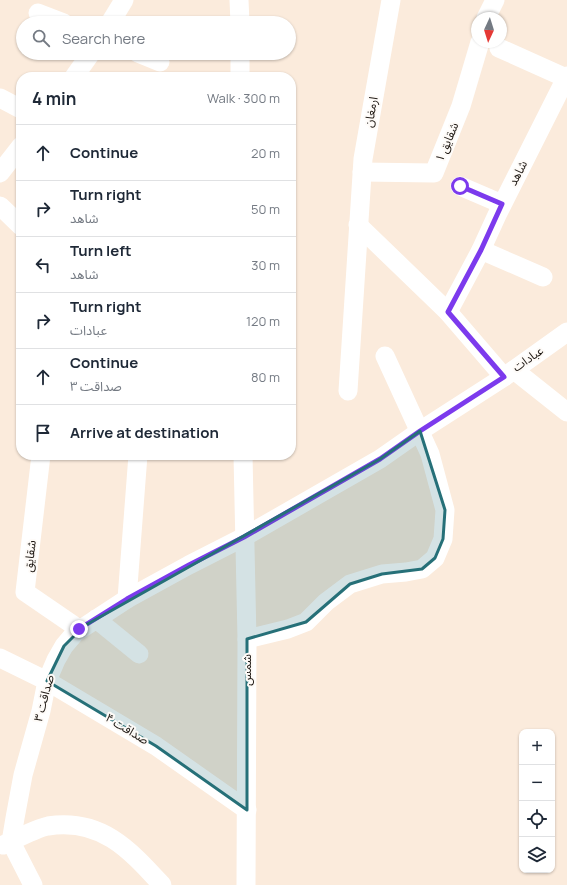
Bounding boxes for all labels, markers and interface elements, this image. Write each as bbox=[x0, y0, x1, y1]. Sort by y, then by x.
north arrow bbox=[471, 12, 507, 48]
search box bbox=[16, 16, 296, 60]
icon: search bbox=[30, 27, 52, 49]
text: Search here bbox=[62, 28, 145, 49]
text: 4 min bbox=[32, 87, 76, 110]
text: Walk · 300 m bbox=[207, 89, 280, 107]
street label: ارمغان bbox=[359, 95, 382, 129]
street label: شقایق ۱ bbox=[431, 119, 462, 164]
icon: ahead bbox=[32, 142, 54, 164]
text: Continue bbox=[70, 142, 138, 163]
text: 20 m bbox=[251, 144, 280, 162]
street label: شاهد bbox=[504, 157, 531, 188]
route start bbox=[451, 177, 469, 195]
text: Turn right bbox=[70, 184, 141, 205]
icon: right bbox=[32, 198, 54, 220]
text: 50 m bbox=[251, 200, 280, 218]
text: شاهد bbox=[70, 209, 98, 227]
text: Turn left bbox=[70, 240, 132, 261]
icon: left bbox=[32, 254, 54, 276]
text: 30 m bbox=[251, 256, 280, 274]
text: شاهد bbox=[70, 265, 98, 283]
text: Turn right bbox=[70, 296, 141, 317]
icon: right bbox=[32, 310, 54, 332]
text: 120 m bbox=[246, 312, 280, 330]
text: عبادات bbox=[70, 321, 107, 339]
street label: عبادات bbox=[509, 342, 547, 375]
text: Continue bbox=[70, 352, 138, 373]
icon: ahead bbox=[32, 366, 54, 388]
text: 80 m bbox=[251, 368, 280, 386]
text: صداقت ۳ bbox=[70, 377, 122, 395]
icon: arrive bbox=[32, 422, 54, 444]
text: Arrive at destination bbox=[70, 422, 219, 443]
street label: شقایق bbox=[19, 539, 40, 573]
route end bbox=[70, 620, 88, 638]
street label: شمس bbox=[238, 654, 255, 686]
street label: صداقت ۳ bbox=[29, 672, 58, 723]
street label: صداقت ۴ bbox=[102, 709, 152, 748]
map controls bbox=[519, 729, 555, 873]
button: + bbox=[519, 729, 555, 765]
button: − bbox=[519, 765, 555, 801]
button: locate bbox=[519, 801, 555, 837]
button: layers bbox=[519, 837, 555, 873]

